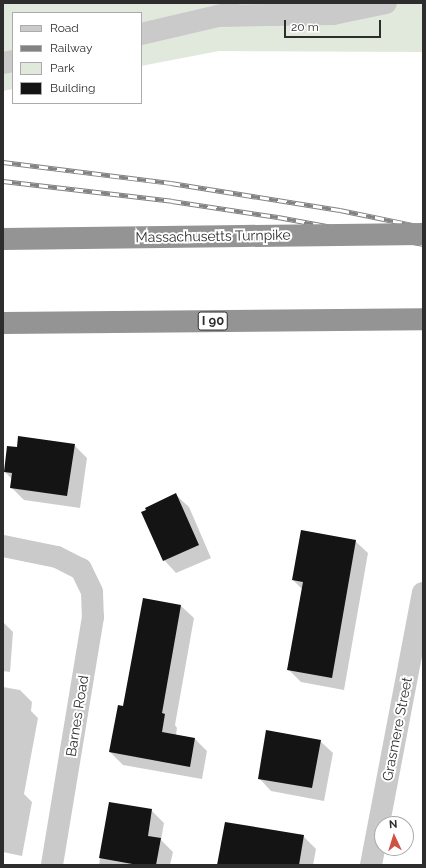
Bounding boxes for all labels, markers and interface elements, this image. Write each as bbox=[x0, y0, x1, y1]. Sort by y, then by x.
legend bbox=[12, 12, 142, 104]
scale bar bbox=[286, 12, 383, 38]
text: 20 m bbox=[291, 20, 319, 34]
text: Road bbox=[50, 21, 79, 35]
text: Railway bbox=[50, 41, 92, 55]
text: Park bbox=[50, 61, 75, 75]
text: Building bbox=[50, 81, 96, 95]
street label: Massachusetts Turnpike bbox=[135, 226, 291, 246]
road number: I 90 bbox=[197, 310, 229, 332]
street label: Barnes Road bbox=[62, 674, 92, 758]
street label: Grasmere Street bbox=[379, 676, 415, 782]
north arrow bbox=[374, 816, 414, 856]
text: N bbox=[389, 818, 398, 831]

